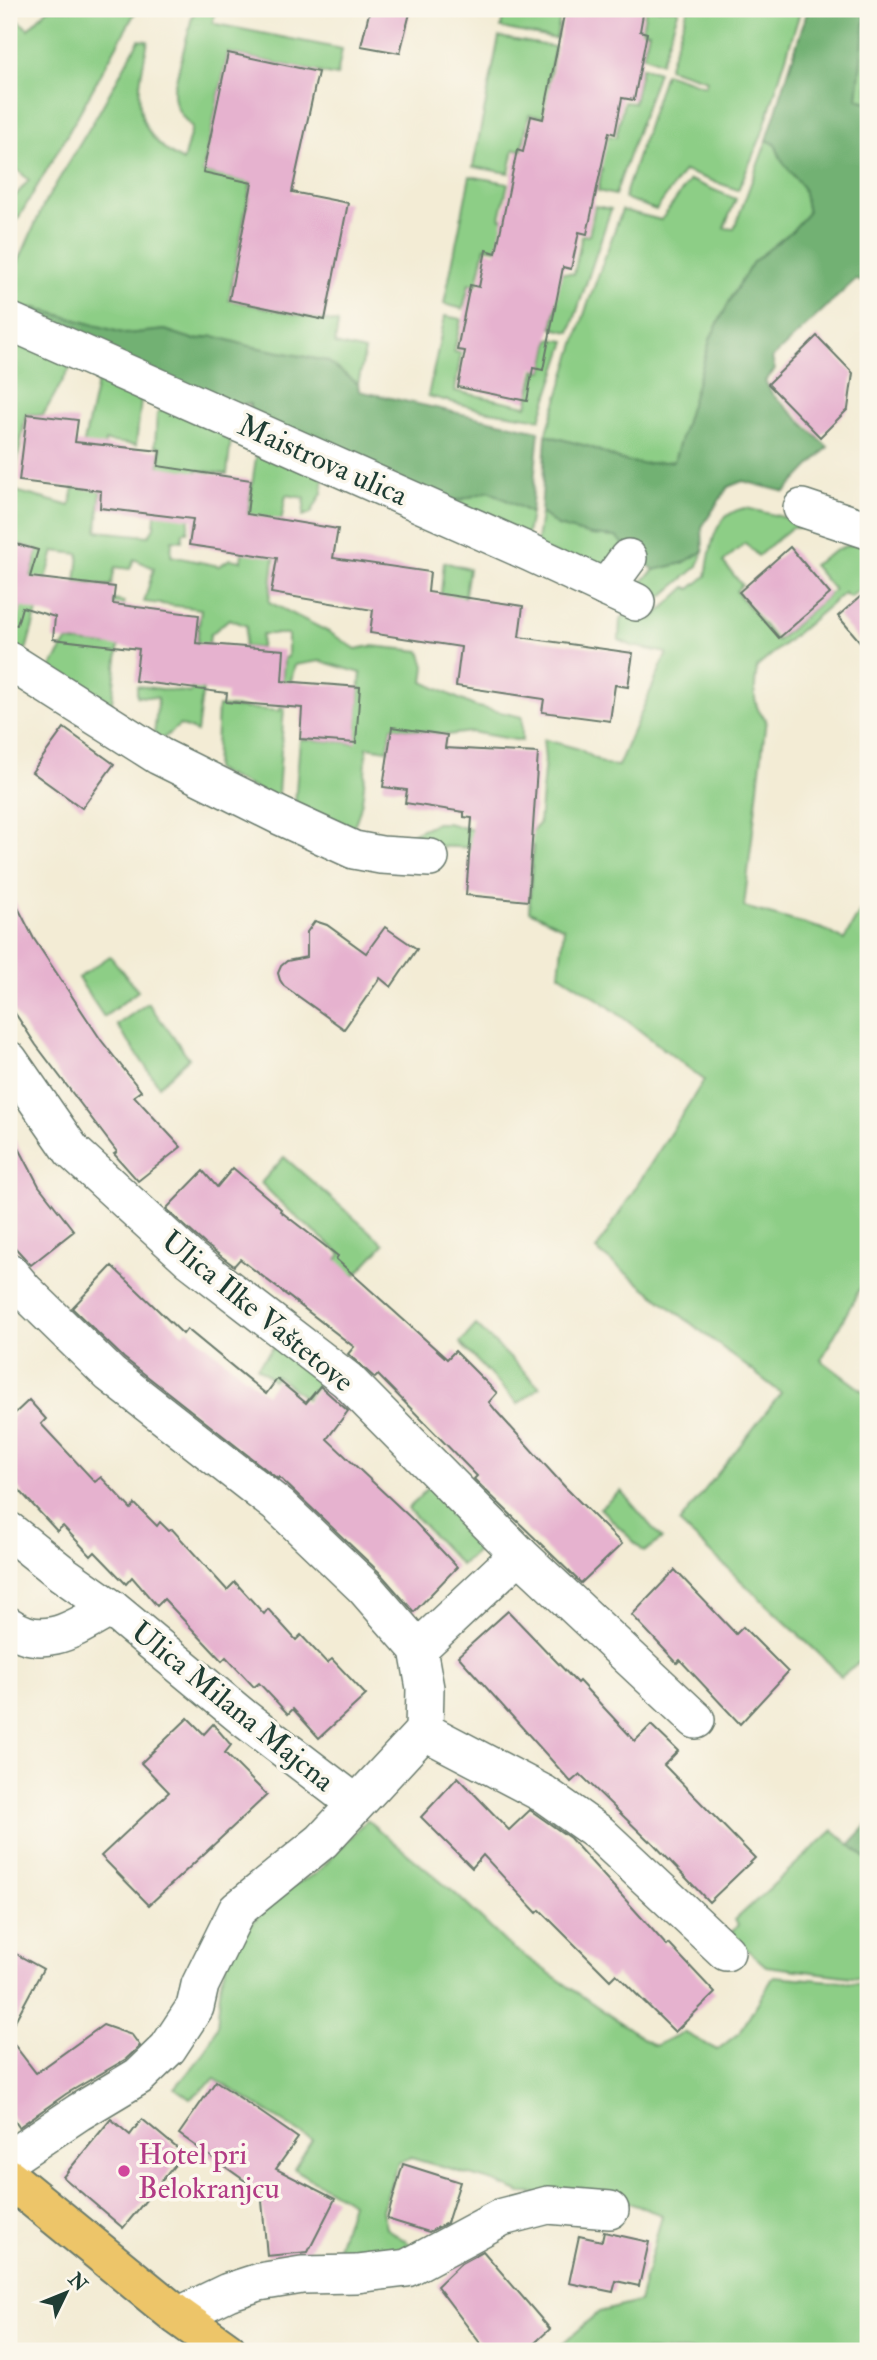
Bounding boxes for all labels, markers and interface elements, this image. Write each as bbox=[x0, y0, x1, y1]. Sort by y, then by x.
street label: Maistrova ulica bbox=[232, 407, 414, 515]
street label: Ulica Ilke Vaštetove bbox=[154, 1223, 361, 1400]
street label: Ulica Milana Majcna bbox=[124, 1613, 342, 1800]
place label: Hotel pri Belokranjcu bbox=[138, 2136, 280, 2207]
marker: Hotel pri Belokranjcu bbox=[116, 2163, 132, 2179]
north arrow bbox=[32, 2258, 102, 2328]
text: N bbox=[62, 2267, 93, 2297]

